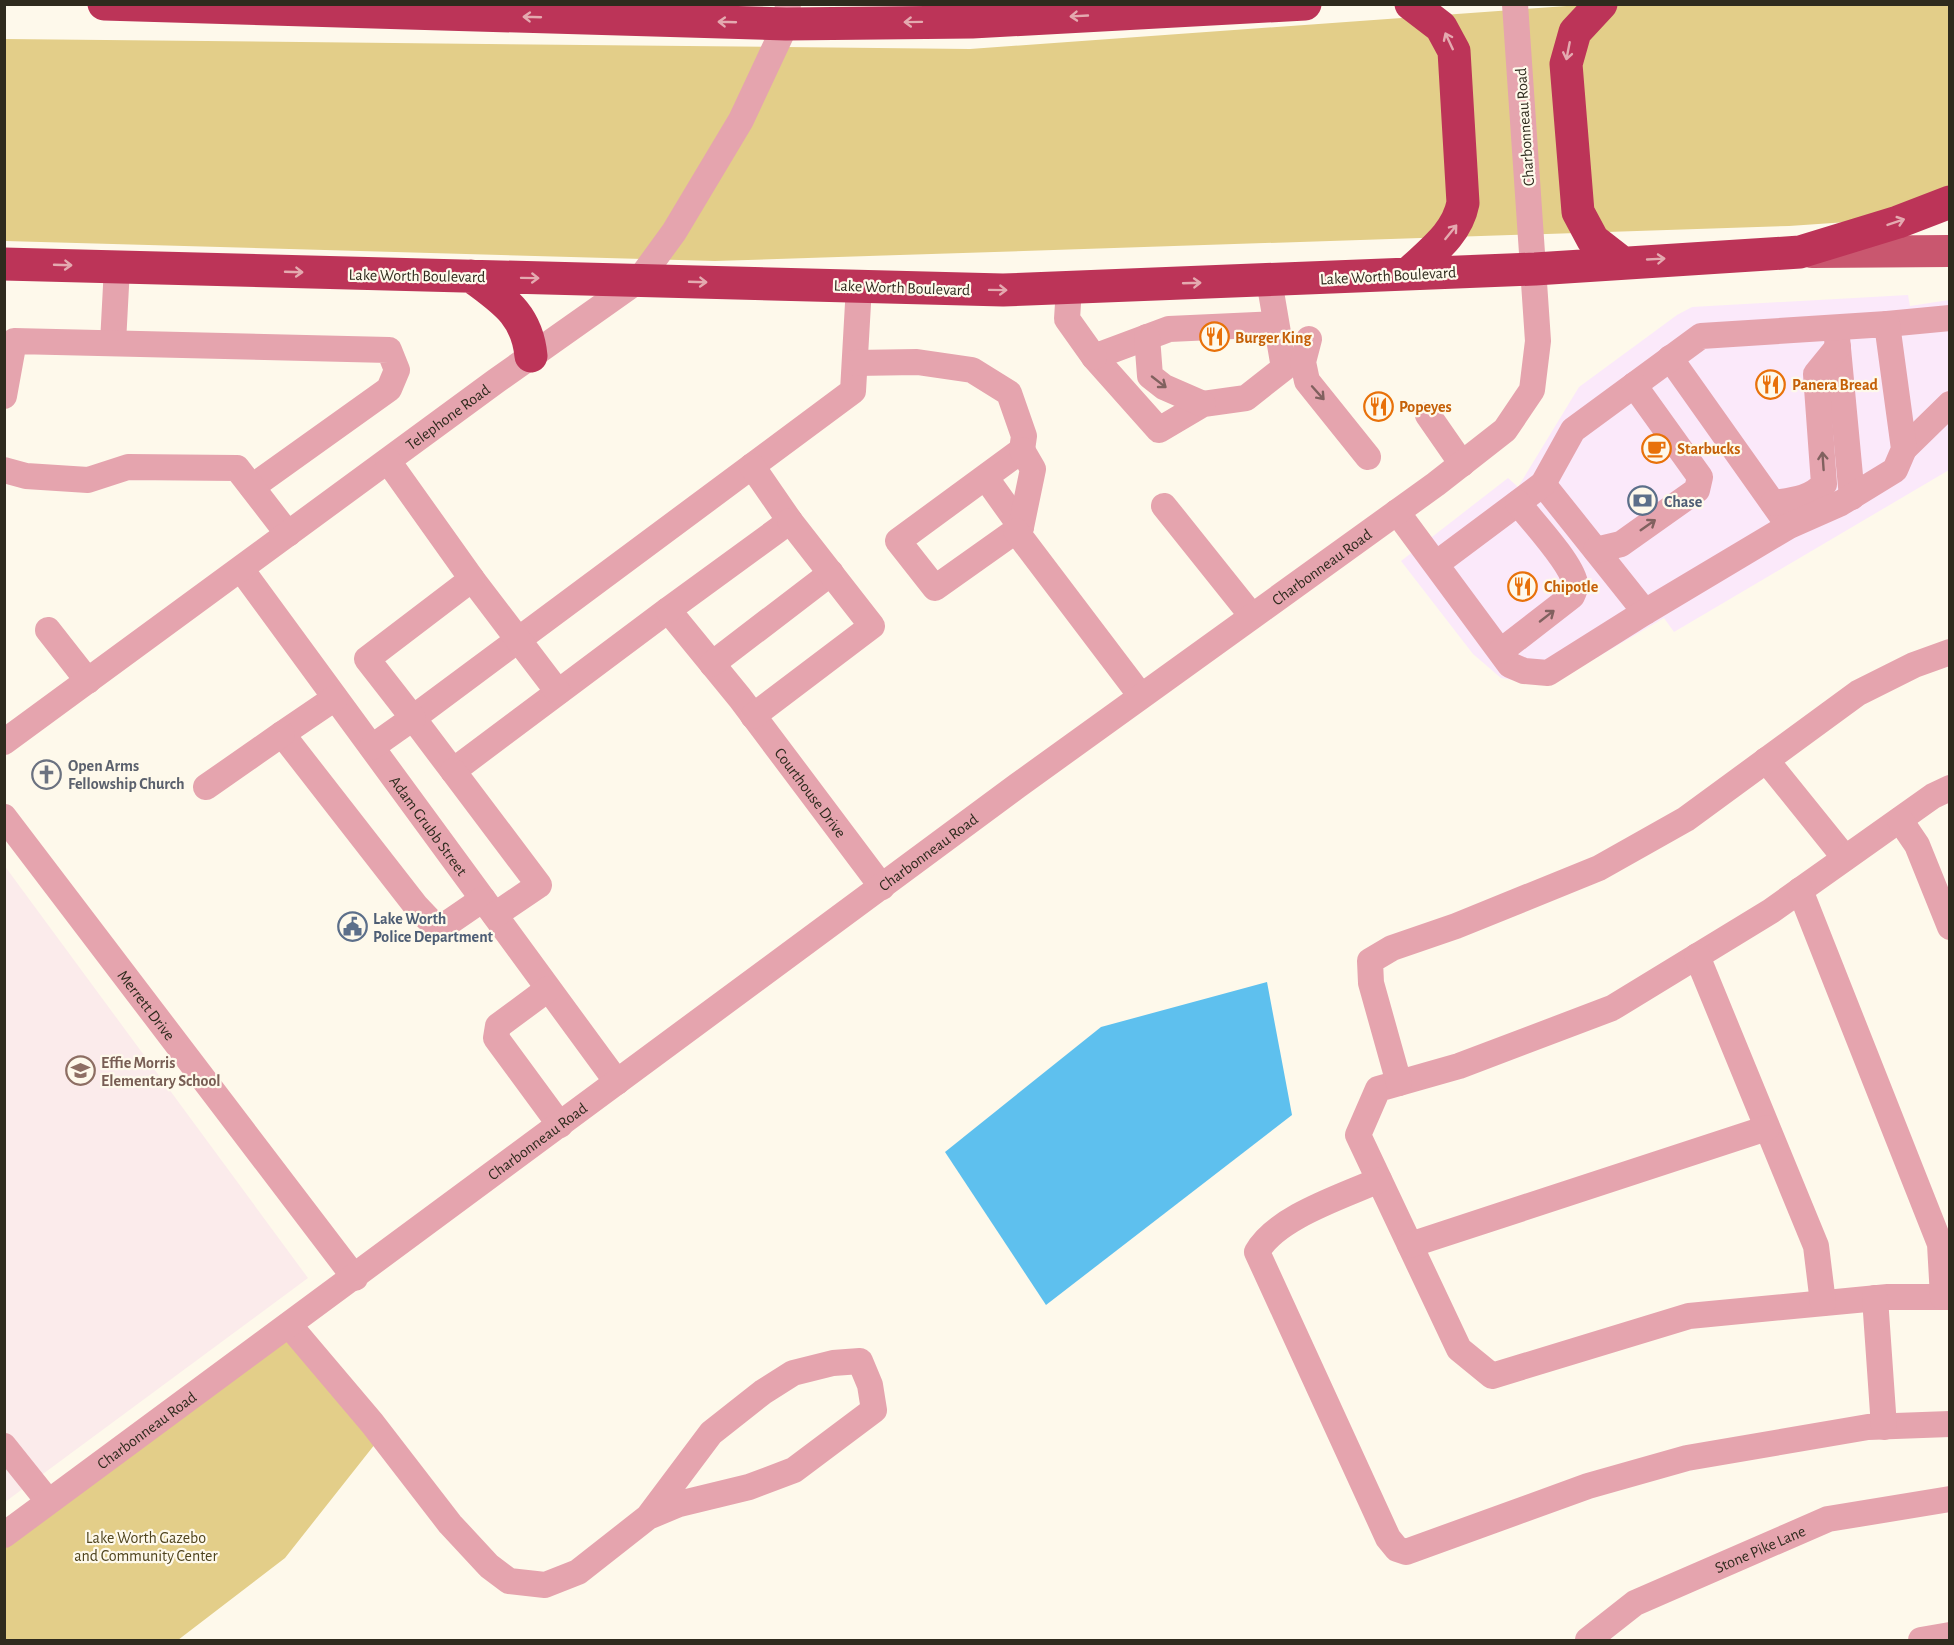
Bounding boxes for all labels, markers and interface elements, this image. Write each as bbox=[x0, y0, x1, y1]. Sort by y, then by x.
one-way arrow bbox=[523, 11, 543, 22]
one-way arrow bbox=[1069, 11, 1089, 22]
one-way arrow bbox=[718, 16, 738, 28]
one-way arrow bbox=[904, 17, 924, 28]
one-way arrow bbox=[1443, 33, 1454, 51]
one-way arrow bbox=[1563, 41, 1574, 61]
street label: Charbonneau Road bbox=[1513, 67, 1537, 187]
one-way arrow bbox=[1886, 216, 1905, 227]
one-way arrow bbox=[1444, 224, 1457, 240]
one-way arrow bbox=[1645, 254, 1665, 265]
one-way arrow bbox=[52, 260, 72, 271]
street label: Lake Worth Boulevard bbox=[1319, 264, 1457, 288]
one-way arrow bbox=[283, 266, 303, 277]
street label: Lake Worth Boulevard bbox=[349, 267, 485, 285]
one-way arrow bbox=[519, 272, 539, 283]
one-way arrow bbox=[687, 276, 707, 287]
street label: Lake Worth Boulevard bbox=[833, 278, 970, 298]
one-way arrow bbox=[1182, 278, 1202, 289]
one-way arrow bbox=[987, 284, 1007, 296]
restaurant icon: Burger King bbox=[1198, 321, 1230, 353]
place label: Burger King bbox=[1235, 330, 1312, 346]
restaurant icon: Panera Bread bbox=[1755, 368, 1787, 400]
one-way arrow bbox=[1150, 376, 1166, 389]
place label: Panera Bread bbox=[1792, 377, 1879, 393]
street label: Telephone Road bbox=[403, 381, 493, 453]
one-way arrow bbox=[1311, 385, 1325, 400]
restaurant icon: Popeyes bbox=[1362, 390, 1394, 422]
place label: Popeyes bbox=[1399, 399, 1452, 416]
cafe icon: Starbucks bbox=[1640, 432, 1672, 464]
place label: Starbucks bbox=[1677, 441, 1740, 457]
one-way arrow bbox=[1817, 452, 1828, 472]
bank icon: Chase bbox=[1627, 485, 1659, 517]
place label: Chase bbox=[1664, 494, 1703, 510]
one-way arrow bbox=[1639, 519, 1655, 531]
street label: Charbonneau Road bbox=[1269, 526, 1375, 609]
restaurant icon: Chipotle bbox=[1507, 570, 1539, 602]
place label: Chipotle bbox=[1544, 579, 1599, 595]
one-way arrow bbox=[1539, 609, 1555, 622]
street label: Courthouse Drive bbox=[771, 745, 849, 841]
church icon: Open Arms Fellowship Church bbox=[31, 758, 63, 790]
place label: Open Arms Fellowship Church bbox=[68, 758, 184, 792]
street label: Adam Grubb Street bbox=[386, 773, 470, 879]
street label: Charbonneau Road bbox=[876, 811, 981, 894]
public building icon: Lake Worth Police Department bbox=[336, 911, 368, 943]
place label: Lake Worth Police Department bbox=[373, 911, 494, 945]
street label: Merrett Drive bbox=[114, 967, 178, 1043]
school or university icon: Effie Morris Elementary School bbox=[64, 1055, 96, 1087]
place label: Effie Morris Elementary School bbox=[101, 1055, 221, 1090]
street label: Charbonneau Road bbox=[485, 1100, 590, 1183]
street label: Charbonneau Road bbox=[94, 1389, 199, 1472]
street label: Stone Pike Lane bbox=[1712, 1523, 1808, 1576]
park label: Lake Worth Gazebo and Community Center bbox=[74, 1530, 218, 1565]

